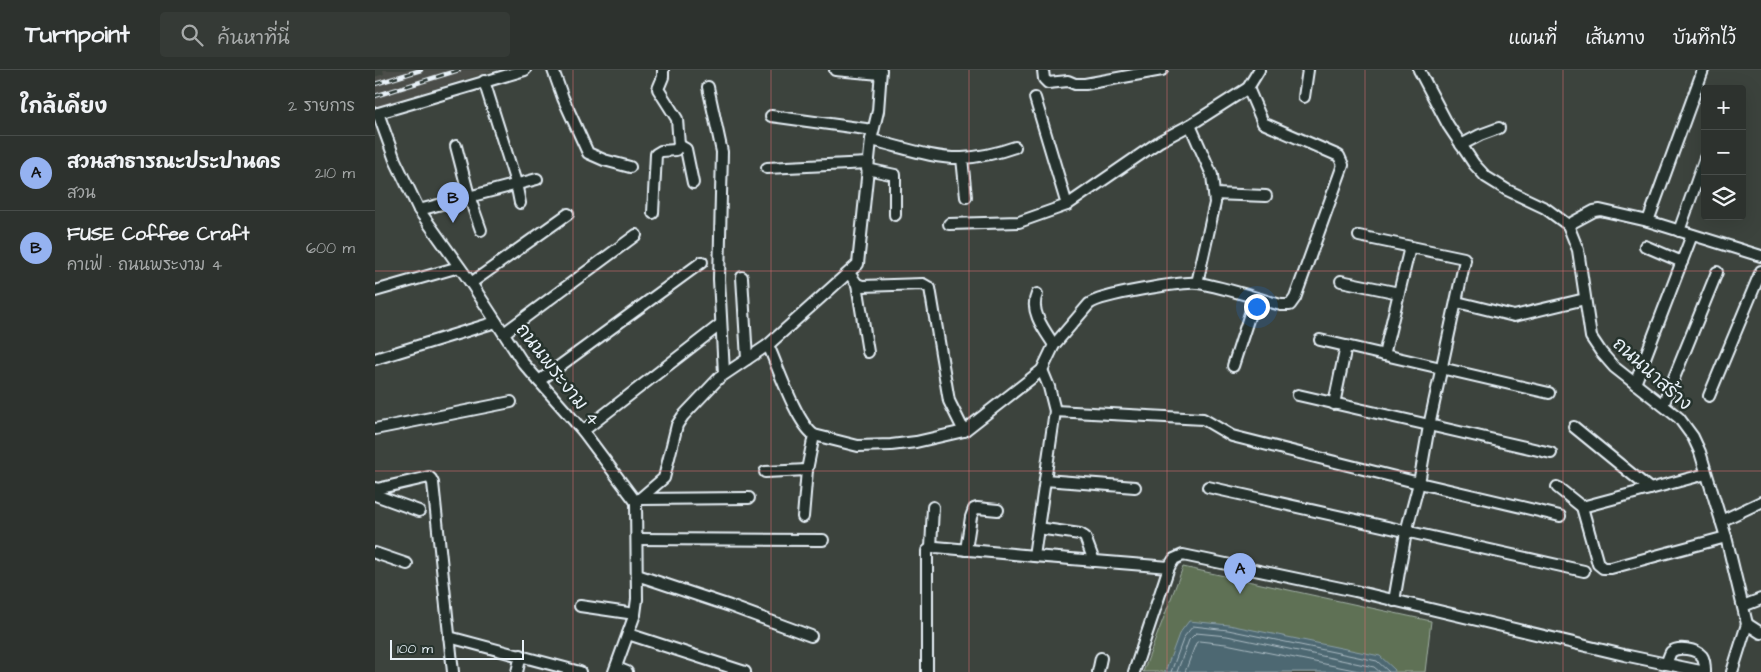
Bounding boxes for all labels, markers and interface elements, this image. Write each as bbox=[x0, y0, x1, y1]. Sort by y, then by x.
search box bbox=[160, 12, 510, 57]
text: Turnpoint bbox=[25, 18, 130, 52]
icon: search bbox=[178, 21, 206, 49]
text: ค้นหาที่นี่ bbox=[218, 25, 290, 52]
text: แผนที่ bbox=[1509, 26, 1557, 51]
text: เส้นทาง bbox=[1585, 26, 1645, 51]
text: บันทึกไว้ bbox=[1673, 26, 1736, 51]
map controls bbox=[1701, 85, 1746, 220]
button: + bbox=[1701, 85, 1746, 130]
text: ใกล้เคียง bbox=[20, 92, 107, 121]
text: 2 รายการ bbox=[288, 95, 355, 117]
button: − bbox=[1701, 130, 1746, 175]
text: สวนสาธารณะประปานคร bbox=[67, 149, 281, 176]
text: A bbox=[31, 162, 41, 184]
text: 210 m bbox=[315, 162, 355, 184]
button: layers bbox=[1701, 175, 1746, 220]
text: สวน bbox=[67, 182, 96, 204]
pin: B bbox=[437, 182, 469, 223]
text: FUSE Coffee Craft bbox=[67, 221, 249, 248]
text: B bbox=[30, 237, 42, 259]
text: 600 m bbox=[306, 237, 355, 259]
text: คาเฟ่ · ถนนพระงาม 4 bbox=[67, 254, 223, 276]
your location bbox=[1244, 294, 1270, 320]
street label: ถนนพระงาม 4 bbox=[509, 318, 607, 432]
street label: ถนนนาสร้าง bbox=[1606, 331, 1698, 417]
pin: A bbox=[1224, 553, 1256, 594]
scale bar bbox=[390, 637, 524, 660]
text: 100 m bbox=[397, 639, 433, 659]

